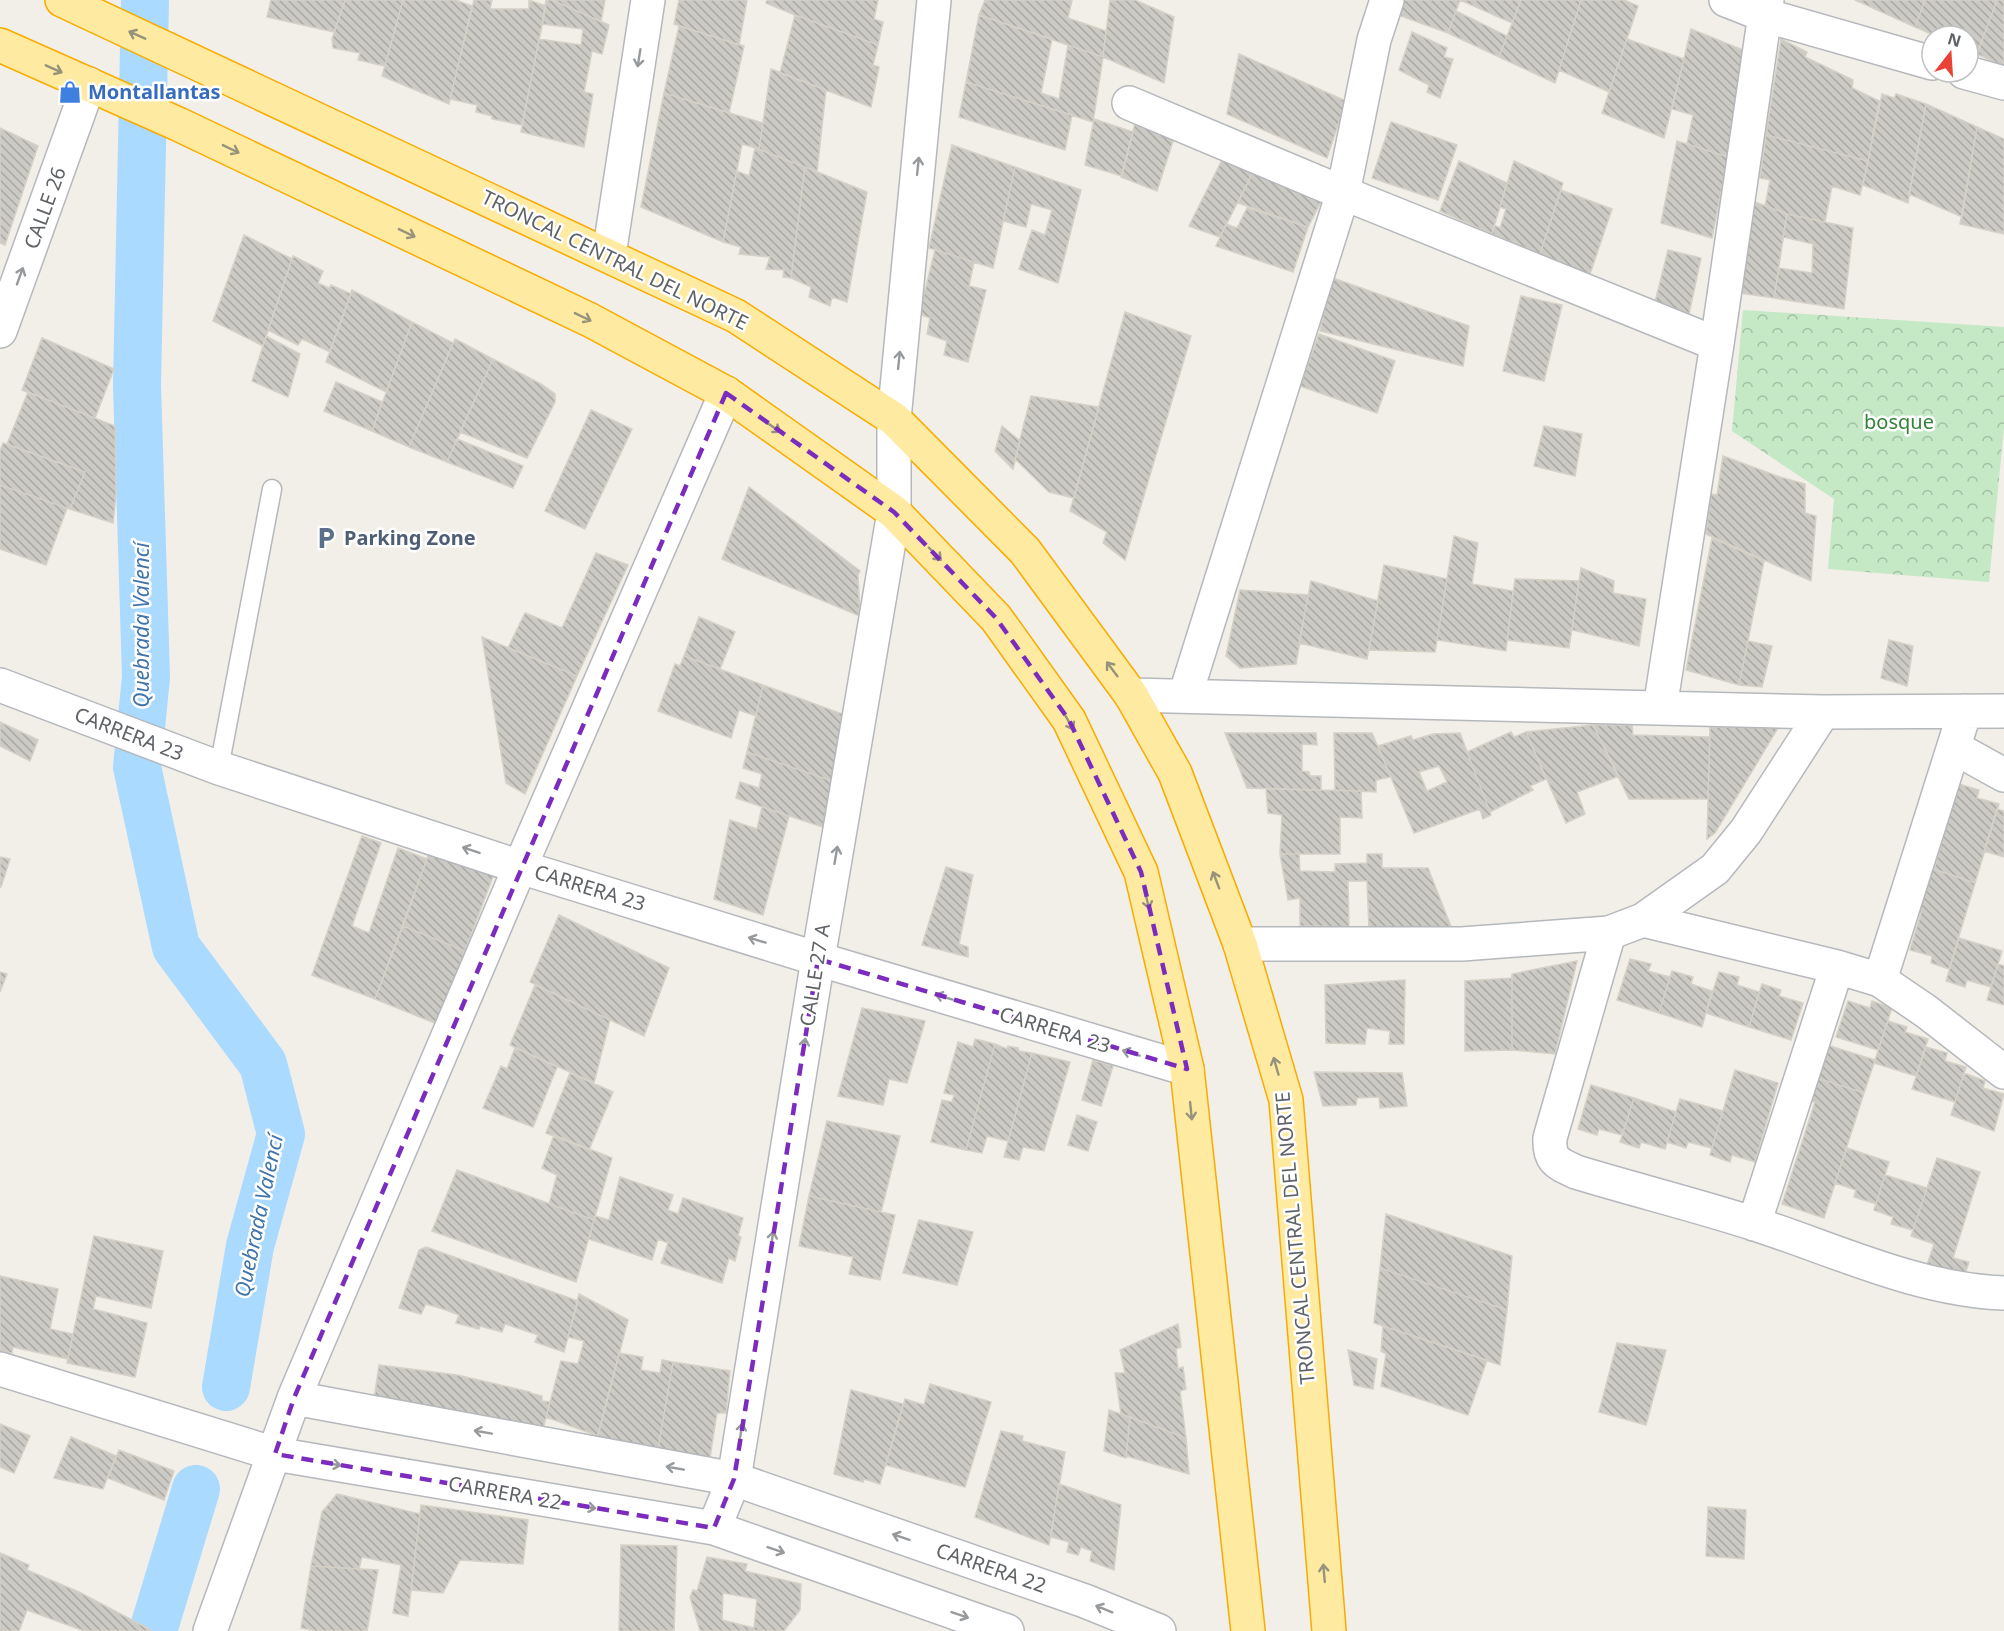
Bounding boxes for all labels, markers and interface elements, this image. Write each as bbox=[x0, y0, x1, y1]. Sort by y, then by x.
north arrow bbox=[1920, 24, 1980, 84]
text: N bbox=[1945, 27, 1964, 52]
one-way arrow bbox=[128, 28, 146, 40]
one-way arrow bbox=[633, 47, 644, 67]
one-way arrow bbox=[44, 63, 62, 75]
place label: Montallantas bbox=[88, 78, 221, 105]
shop icon: Montallantas bbox=[57, 79, 83, 105]
one-way arrow bbox=[222, 143, 240, 155]
one-way arrow bbox=[913, 157, 924, 177]
street label: CALLE 26 bbox=[17, 163, 72, 253]
street label: TRONCAL CENTRAL DEL NORTE bbox=[477, 183, 753, 336]
one-way arrow bbox=[398, 227, 416, 239]
one-way arrow bbox=[15, 267, 26, 286]
one-way arrow bbox=[574, 311, 591, 323]
one-way arrow bbox=[894, 351, 905, 371]
park label: bosque bbox=[1864, 408, 1934, 435]
one-way arrow bbox=[765, 421, 781, 433]
place label: Parking Zone bbox=[344, 524, 476, 551]
parking icon: Parking Zone bbox=[313, 525, 339, 551]
water label: Quebrada Valencí bbox=[127, 540, 155, 708]
one-way arrow bbox=[927, 546, 942, 561]
one-way arrow bbox=[1106, 661, 1118, 677]
street label: CARRERA 23 bbox=[71, 700, 188, 767]
one-way arrow bbox=[1063, 713, 1075, 730]
one-way arrow bbox=[462, 844, 481, 855]
one-way arrow bbox=[830, 845, 841, 865]
street label: CARRERA 23 bbox=[531, 858, 649, 917]
one-way arrow bbox=[1210, 871, 1221, 890]
one-way arrow bbox=[1142, 890, 1154, 909]
street label: CALLE 27 A bbox=[793, 921, 836, 1028]
one-way arrow bbox=[748, 934, 767, 945]
one-way arrow bbox=[935, 991, 954, 1002]
street label: CARRERA 23 bbox=[996, 1000, 1114, 1059]
one-way arrow bbox=[798, 1038, 809, 1058]
one-way arrow bbox=[1122, 1047, 1141, 1058]
one-way arrow bbox=[1270, 1057, 1281, 1076]
street label: TRONCAL CENTRAL DEL NORTE bbox=[1268, 1091, 1321, 1385]
one-way arrow bbox=[1186, 1101, 1197, 1121]
water label: Quebrada Valencí bbox=[227, 1129, 289, 1300]
one-way arrow bbox=[767, 1230, 778, 1250]
one-way arrow bbox=[736, 1423, 747, 1443]
one-way arrow bbox=[474, 1426, 493, 1437]
one-way arrow bbox=[322, 1459, 342, 1470]
one-way arrow bbox=[665, 1462, 685, 1473]
street label: CARRERA 22 bbox=[446, 1469, 564, 1516]
one-way arrow bbox=[576, 1502, 596, 1513]
one-way arrow bbox=[892, 1530, 911, 1541]
street label: CARRERA 22 bbox=[933, 1536, 1050, 1599]
one-way arrow bbox=[766, 1546, 785, 1557]
one-way arrow bbox=[1318, 1563, 1329, 1583]
one-way arrow bbox=[1096, 1603, 1114, 1614]
one-way arrow bbox=[950, 1610, 969, 1621]

